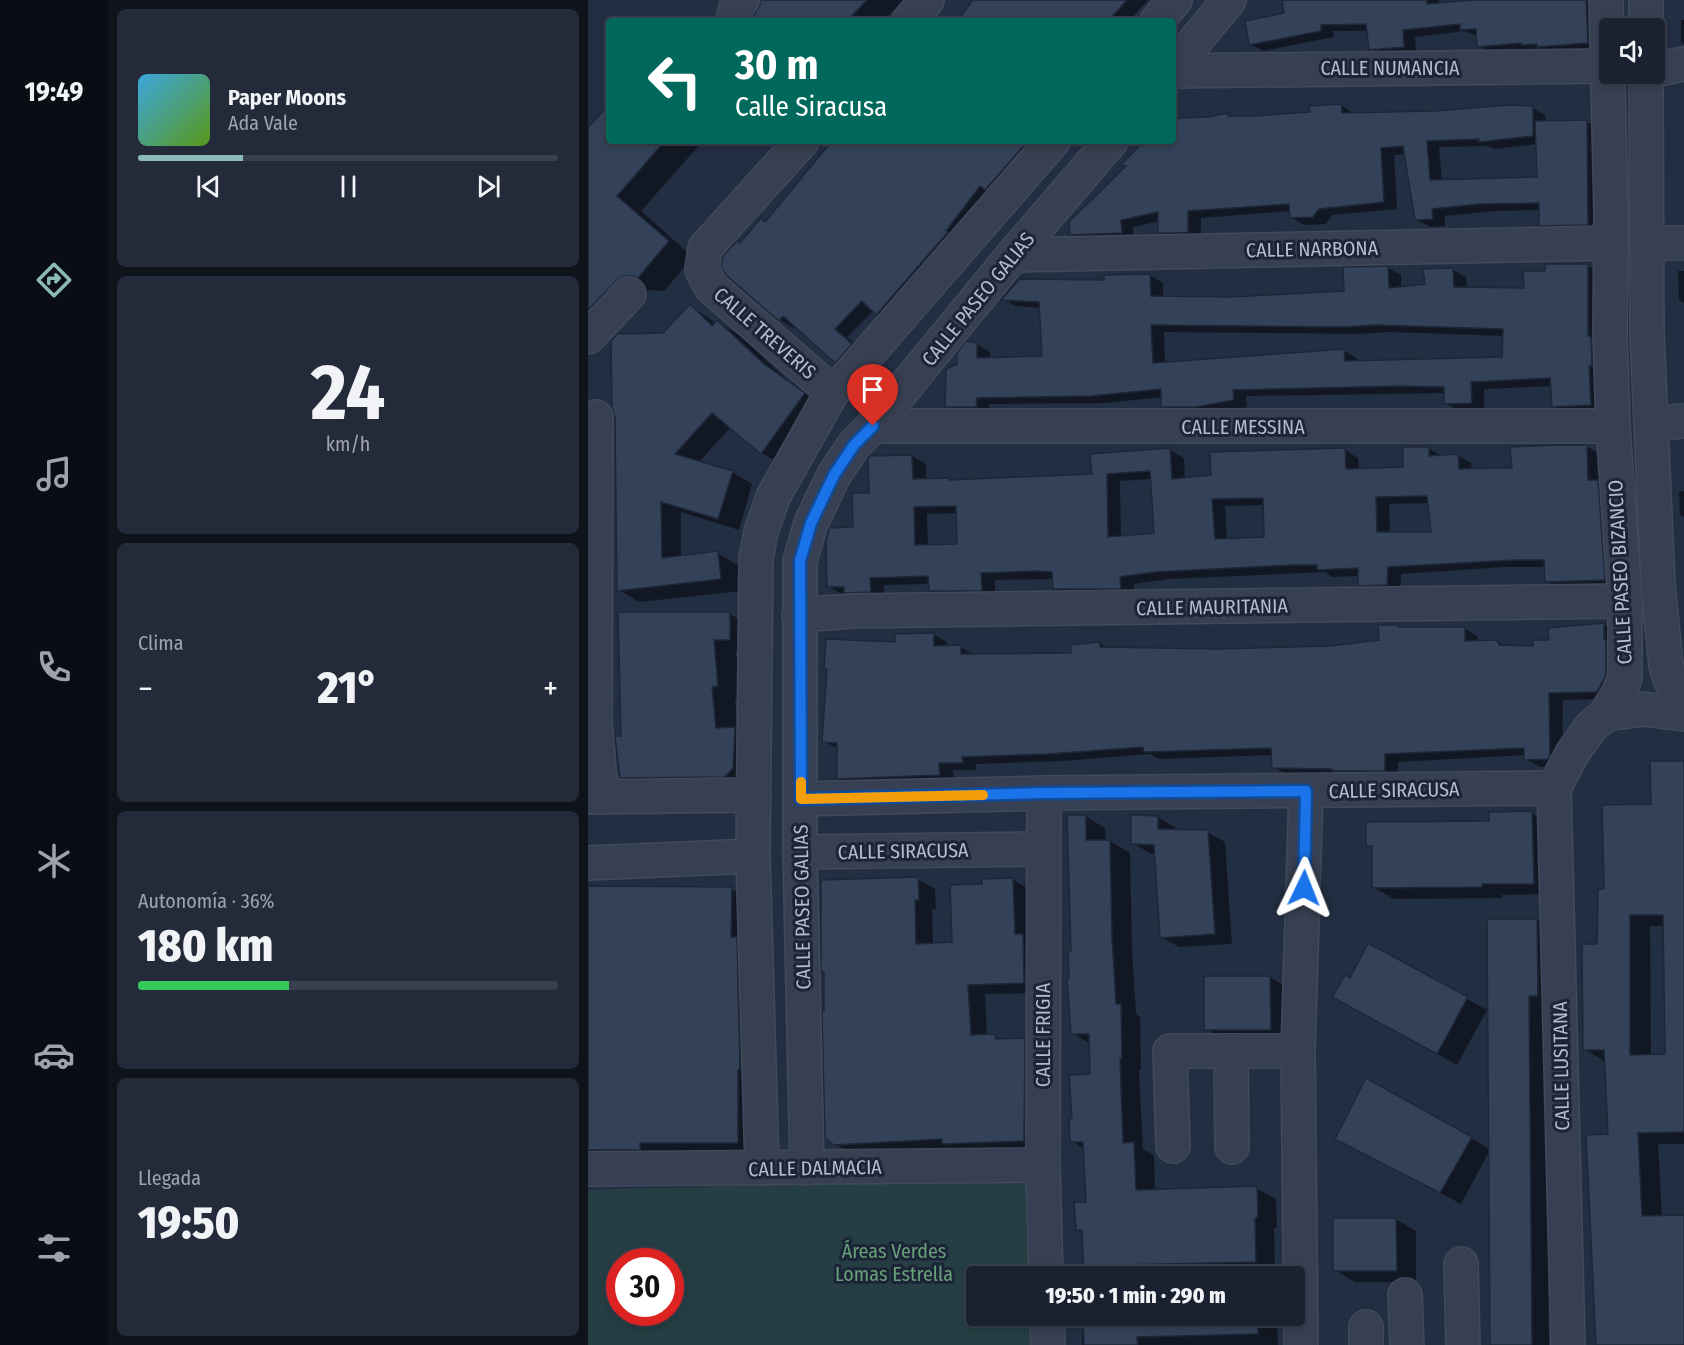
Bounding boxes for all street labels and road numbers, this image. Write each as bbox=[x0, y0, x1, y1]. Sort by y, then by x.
street label: CALLE NUMANCIA bbox=[1320, 56, 1460, 80]
street label: CALLE PASEO GALIAS bbox=[917, 227, 1039, 371]
street label: CALLE NARBONA bbox=[1246, 236, 1379, 262]
street label: CALLE TREVERIS bbox=[709, 282, 821, 384]
street label: CALLE MESSINA bbox=[1181, 415, 1305, 439]
street label: CALLE PASEO BIZANCIO bbox=[1603, 479, 1637, 665]
street label: CALLE MAURITANIA bbox=[1136, 594, 1288, 620]
street label: CALLE SIRACUSA bbox=[1328, 777, 1460, 803]
street label: CALLE PASEO GALIAS bbox=[789, 824, 815, 990]
street label: CALLE SIRACUSA bbox=[837, 838, 969, 864]
street label: CALLE FRIGIA bbox=[1031, 982, 1055, 1087]
street label: CALLE LUSITANA bbox=[1548, 1001, 1574, 1131]
street label: CALLE DALMACIA bbox=[748, 1155, 882, 1181]

